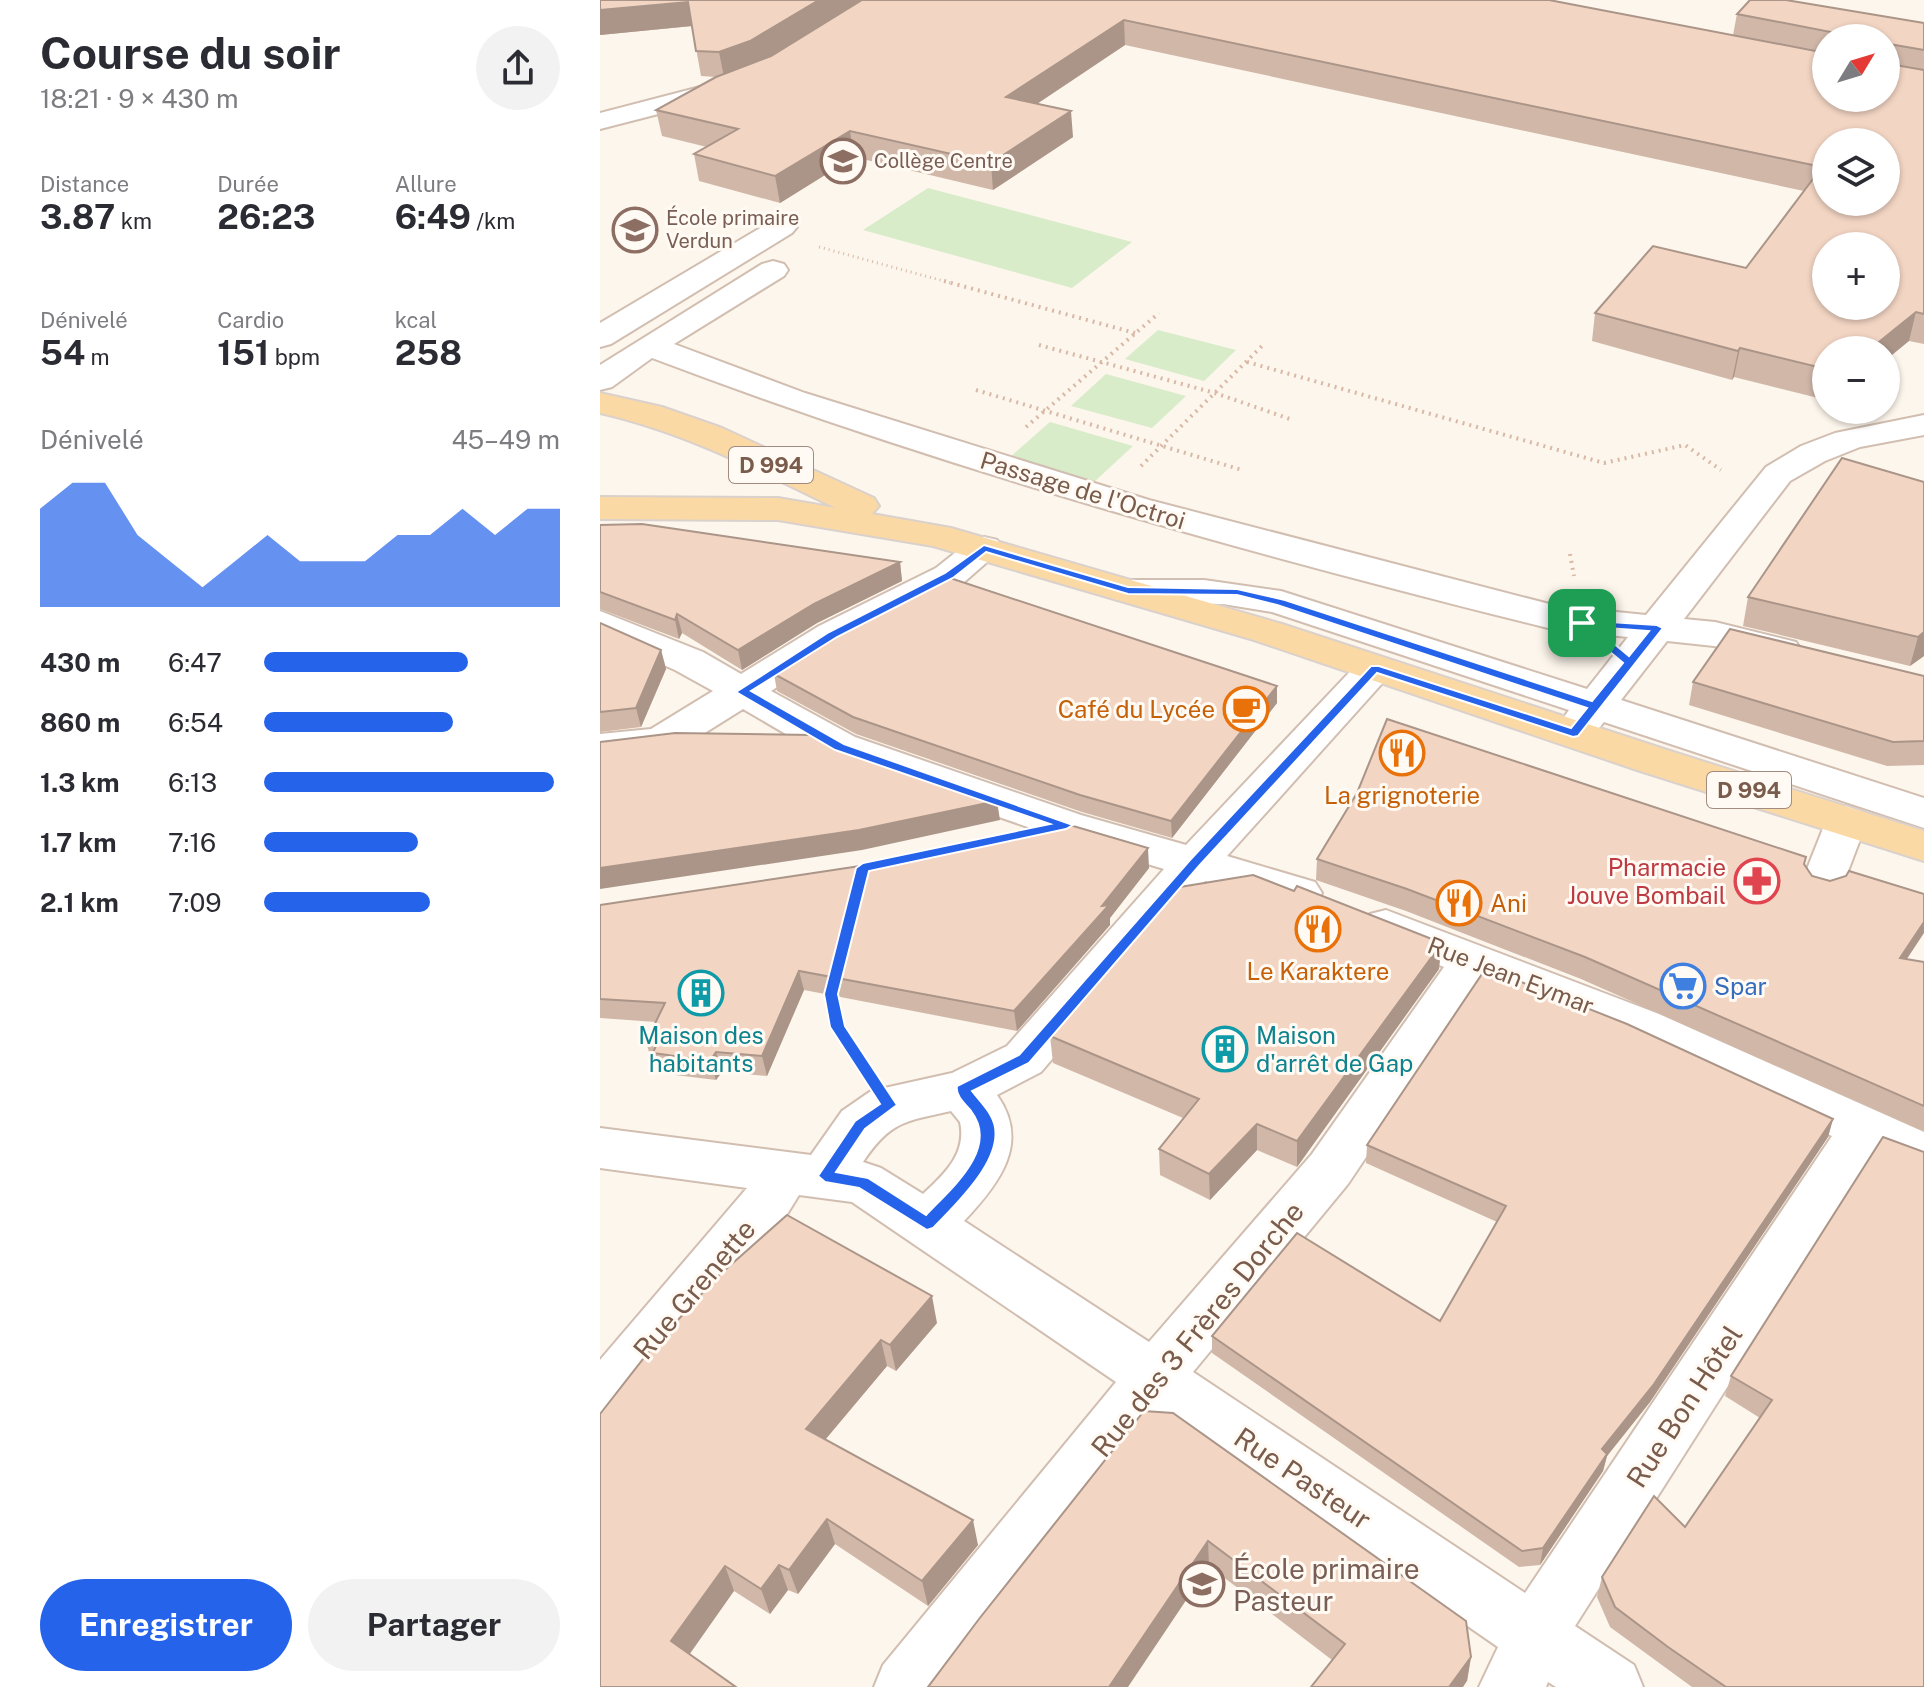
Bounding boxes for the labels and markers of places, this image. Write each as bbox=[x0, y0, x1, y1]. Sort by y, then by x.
school or university icon: Collège Centre bbox=[819, 137, 867, 185]
place label: Collège Centre bbox=[874, 149, 1013, 173]
place label: École primaire Verdun bbox=[666, 205, 799, 253]
school or university icon: École primaire Verdun bbox=[611, 206, 659, 254]
pin bbox=[1548, 589, 1616, 657]
cafe icon: Café du Lycée bbox=[1222, 685, 1270, 733]
place label: Café du Lycée bbox=[1058, 695, 1215, 723]
restaurant icon: La grignoterie bbox=[1378, 729, 1426, 777]
place label: La grignoterie bbox=[1324, 781, 1480, 809]
place label: Pharmacie Jouve Bombail bbox=[1567, 853, 1726, 909]
pharmacy icon: Pharmacie Jouve Bombail bbox=[1733, 857, 1781, 905]
restaurant icon: Ani bbox=[1435, 879, 1483, 927]
place label: Ani bbox=[1490, 889, 1527, 917]
restaurant icon: Le Karaktere bbox=[1294, 905, 1342, 953]
place label: Le Karaktere bbox=[1247, 957, 1389, 985]
supermarket icon: Spar bbox=[1659, 962, 1707, 1010]
building icon: Maison des habitants bbox=[677, 969, 725, 1017]
place label: Spar bbox=[1714, 972, 1767, 1000]
place label: Maison des habitants bbox=[638, 1021, 764, 1077]
place label: Maison d'arrêt de Gap bbox=[1256, 1021, 1413, 1077]
building icon: Maison d'arrêt de Gap bbox=[1201, 1025, 1249, 1073]
place label: École primaire Pasteur bbox=[1233, 1552, 1420, 1617]
school or university icon: École primaire Pasteur bbox=[1178, 1560, 1226, 1608]

